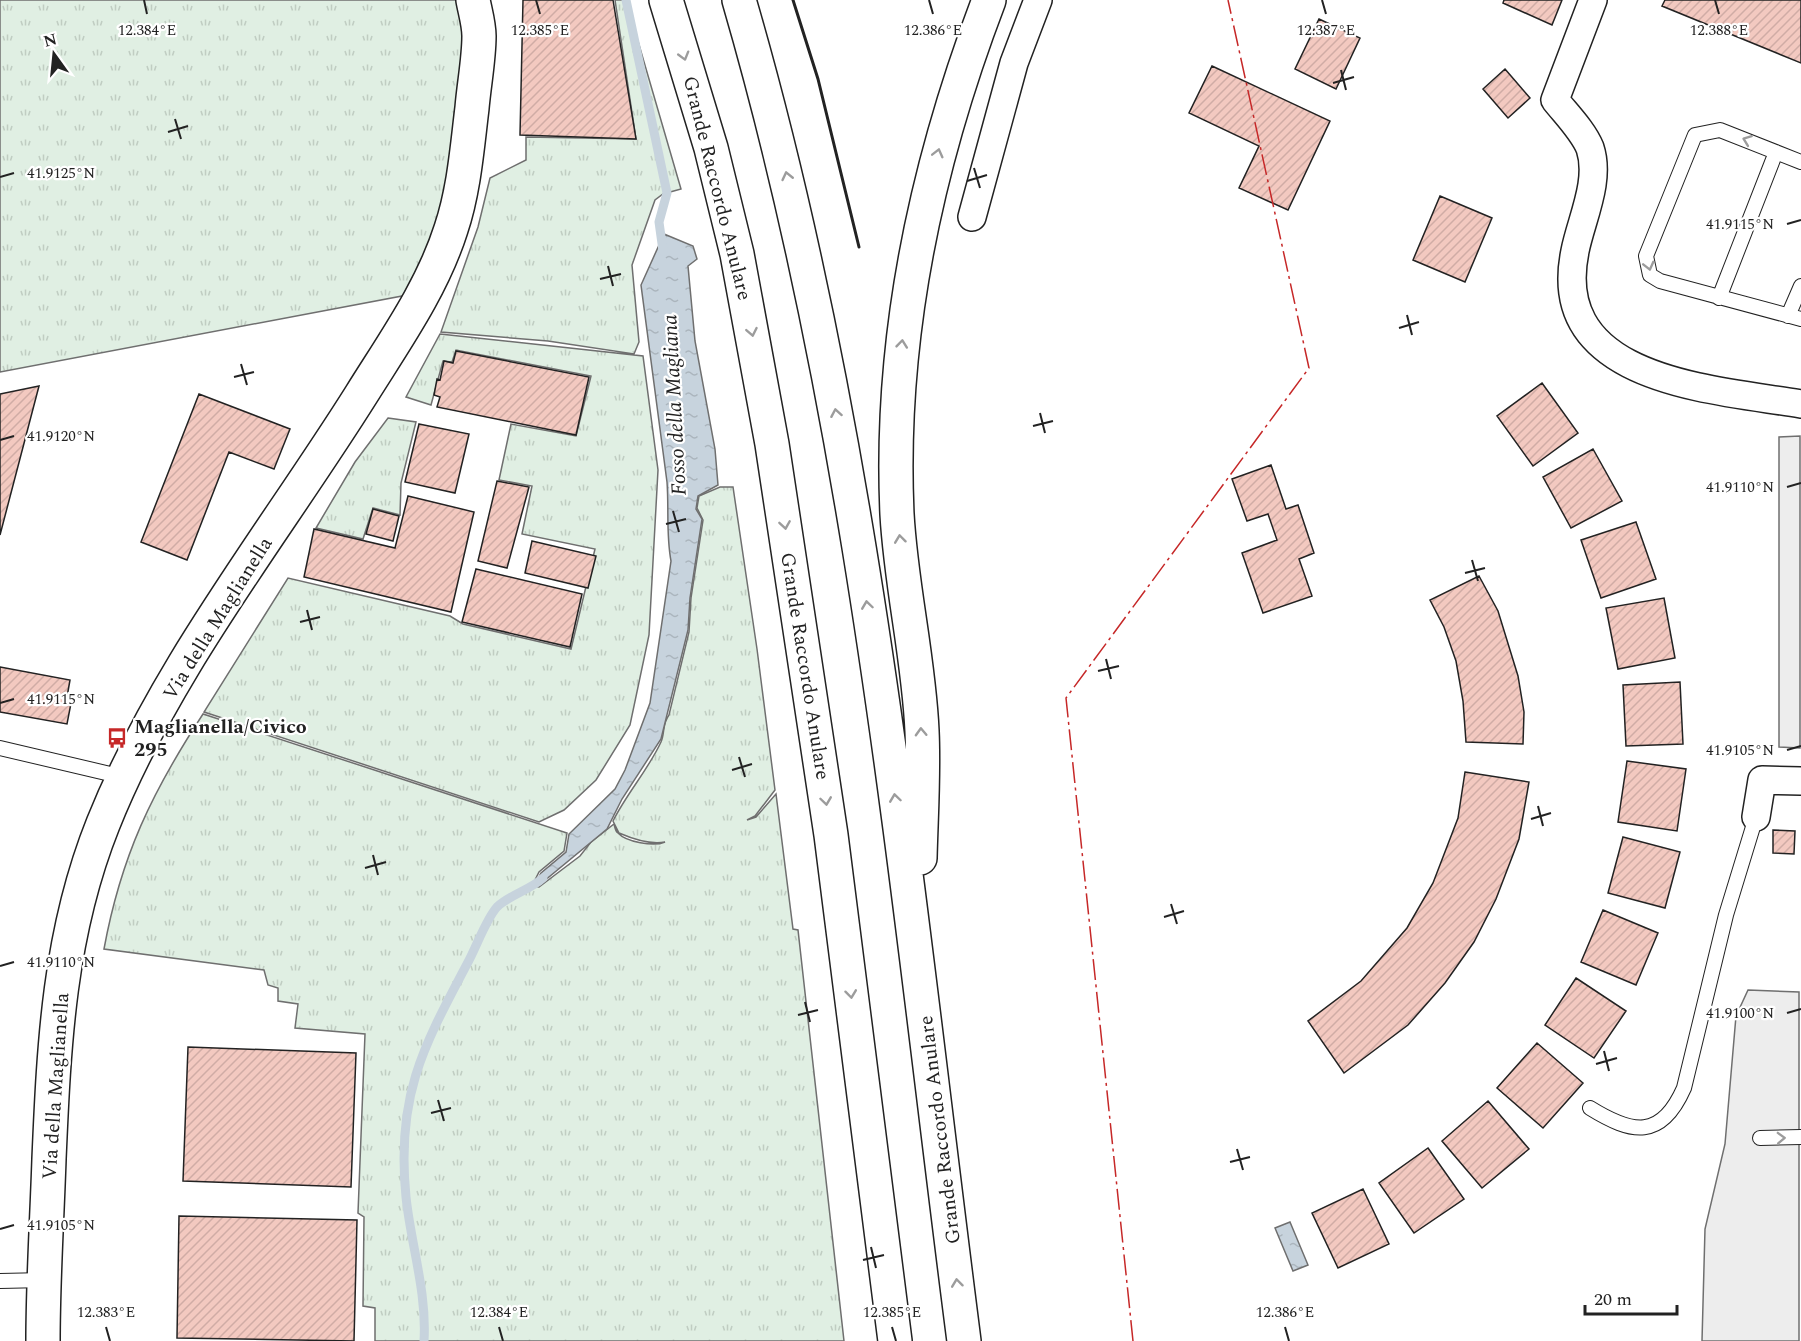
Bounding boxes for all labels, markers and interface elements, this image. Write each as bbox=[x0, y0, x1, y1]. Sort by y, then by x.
text: 12.384°E bbox=[118, 19, 176, 42]
text: 12.385°E bbox=[511, 19, 569, 42]
text: 12.386°E bbox=[904, 19, 962, 42]
text: 12.387°E bbox=[1297, 19, 1355, 42]
text: 12.388°E bbox=[1690, 19, 1748, 42]
north arrow bbox=[24, 24, 84, 84]
text: N bbox=[41, 27, 60, 54]
one-way arrow bbox=[677, 50, 689, 61]
street label: Grande Raccordo Anulare bbox=[675, 73, 759, 303]
one-way arrow bbox=[1742, 135, 1752, 148]
one-way arrow bbox=[931, 148, 944, 158]
text: 41.9125°N bbox=[27, 162, 95, 185]
one-way arrow bbox=[781, 172, 794, 182]
text: 41.9115°N bbox=[1706, 213, 1774, 236]
one-way arrow bbox=[1641, 261, 1654, 271]
water label: Fosso della Magliana bbox=[654, 313, 696, 496]
one-way arrow bbox=[745, 327, 758, 337]
one-way arrow bbox=[895, 339, 908, 348]
one-way arrow bbox=[830, 408, 842, 417]
text: 41.9120°N bbox=[27, 425, 95, 448]
text: 41.9110°N bbox=[1706, 476, 1774, 499]
one-way arrow bbox=[778, 519, 791, 529]
street label: Via della Maglianella bbox=[155, 531, 280, 706]
one-way arrow bbox=[894, 534, 907, 543]
street label: Grande Raccordo Anulare bbox=[772, 550, 838, 782]
one-way arrow bbox=[861, 600, 873, 610]
text: 41.9115°N bbox=[27, 688, 95, 711]
place label: Maglianella/Civico 295 bbox=[134, 712, 307, 765]
bus stop icon: Maglianella/Civico 295 bbox=[105, 726, 129, 750]
one-way arrow bbox=[915, 728, 928, 737]
text: 41.9105°N bbox=[1706, 739, 1774, 762]
one-way arrow bbox=[890, 793, 902, 803]
one-way arrow bbox=[820, 796, 832, 805]
text: 41.9110°N bbox=[27, 951, 95, 974]
one-way arrow bbox=[844, 989, 857, 999]
street label: Via della Maglianella bbox=[34, 991, 78, 1181]
text: 41.9100°N bbox=[1706, 1002, 1774, 1025]
street label: Grande Raccordo Anulare bbox=[911, 1014, 969, 1246]
one-way arrow bbox=[1776, 1131, 1785, 1144]
text: 41.9105°N bbox=[27, 1214, 95, 1237]
one-way arrow bbox=[951, 1278, 963, 1288]
scale bar bbox=[1585, 1278, 1676, 1316]
text: 20 m bbox=[1594, 1286, 1632, 1313]
text: 12.383°E bbox=[77, 1301, 135, 1324]
text: 12.384°E bbox=[470, 1301, 528, 1324]
text: 12.385°E bbox=[863, 1301, 921, 1324]
text: 12.386°E bbox=[1256, 1301, 1314, 1324]

